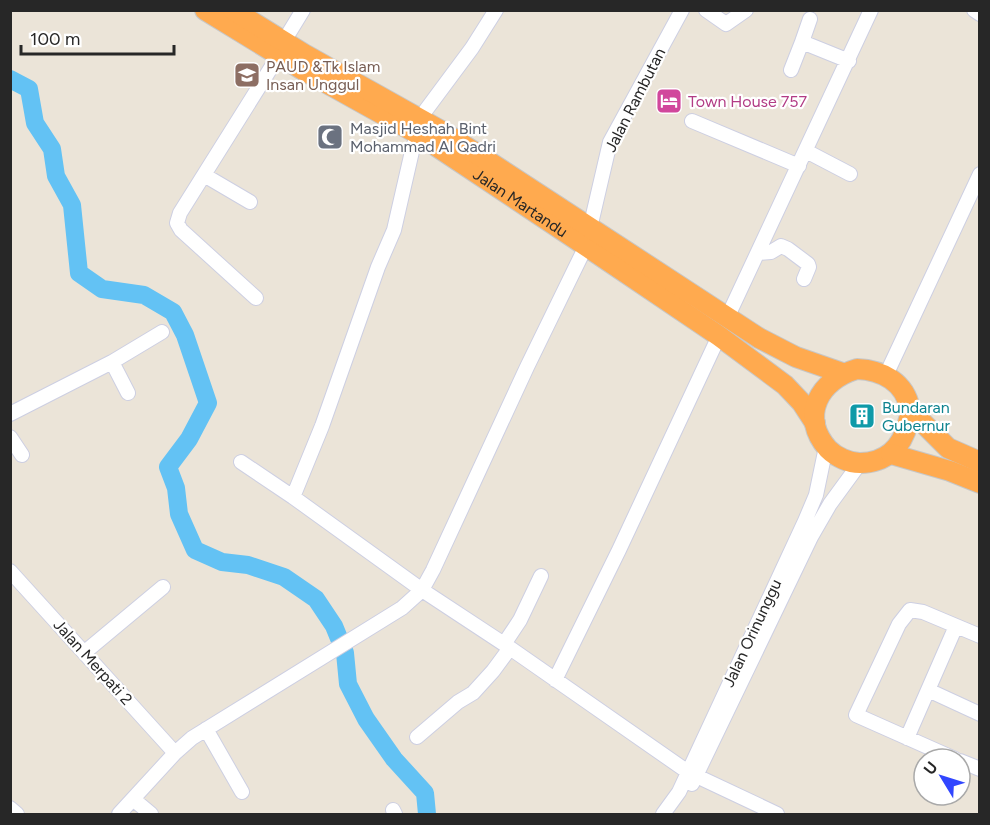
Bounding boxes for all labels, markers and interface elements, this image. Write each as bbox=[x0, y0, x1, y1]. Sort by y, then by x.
scale bar bbox=[21, 18, 174, 56]
text: 100 m bbox=[30, 28, 80, 50]
street label: Jalan Rambutan bbox=[601, 45, 669, 155]
place label: PAUD &Tk Islam Insan Unggul bbox=[266, 57, 380, 94]
school or university icon: PAUD &Tk Islam Insan Unggul bbox=[232, 60, 262, 90]
hotel icon: Town House 757 bbox=[654, 86, 684, 116]
place label: Town House 757 bbox=[688, 92, 807, 111]
place label: Masjid Heshah Bint Mohammad Al Qadri bbox=[350, 119, 496, 156]
mosque icon: Masjid Heshah Bint Mohammad Al Qadri bbox=[315, 122, 345, 152]
street label: Jalan Martandu bbox=[470, 164, 572, 241]
place label: Bundaran Gubernur bbox=[882, 398, 950, 435]
building icon: Bundaran Gubernur bbox=[847, 401, 877, 431]
street label: Jalan Orinunggu bbox=[719, 576, 785, 690]
street label: Jalan Merpati 2 bbox=[49, 615, 137, 709]
north arrow bbox=[912, 747, 972, 807]
text: U bbox=[920, 758, 942, 778]

